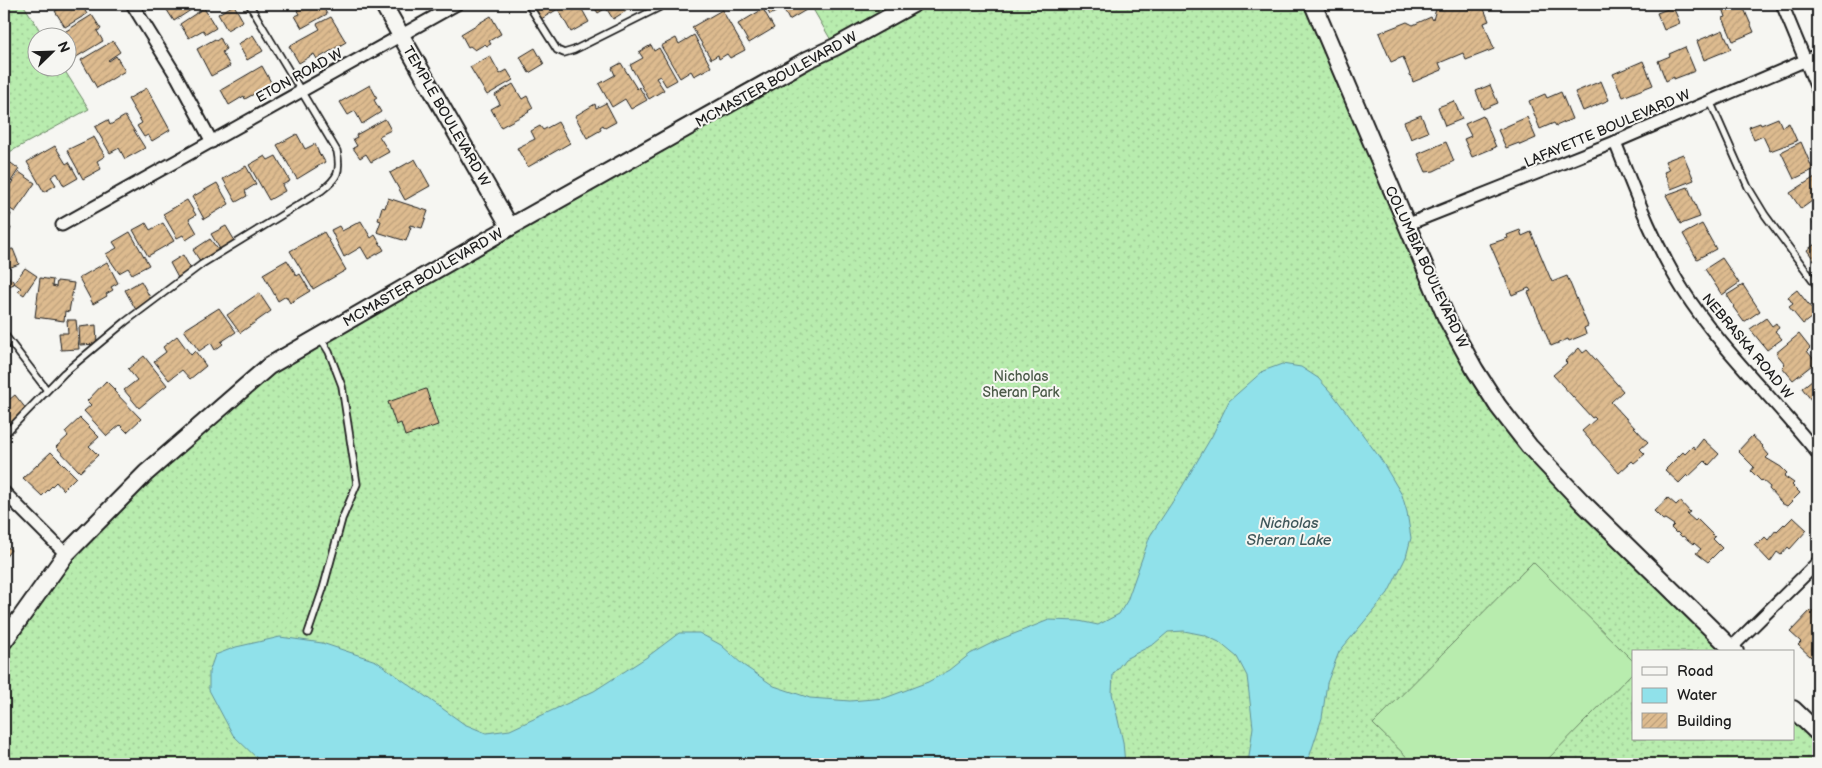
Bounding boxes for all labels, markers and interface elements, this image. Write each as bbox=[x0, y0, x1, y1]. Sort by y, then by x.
north arrow bbox=[28, 28, 78, 78]
street label: MCMASTER BOULEVARD W bbox=[692, 28, 860, 131]
text: N bbox=[54, 39, 73, 55]
street label: TEMPLE BOULEVARD W bbox=[399, 43, 494, 190]
street label: ETON ROAD W bbox=[253, 44, 346, 106]
street label: LAFAYETTE BOULEVARD W bbox=[1522, 86, 1693, 171]
street label: COLUMBIA BOULEVARD W bbox=[1381, 183, 1472, 351]
street label: MCMASTER BOULEVARD W bbox=[340, 224, 507, 330]
street label: NEBRASKA ROAD W bbox=[1698, 290, 1797, 403]
park label: Nicholas Sheran Park bbox=[983, 368, 1060, 401]
water label: Nicholas Sheran Lake bbox=[1246, 514, 1332, 550]
legend bbox=[1632, 650, 1794, 740]
text: Road bbox=[1677, 662, 1713, 681]
text: Water bbox=[1677, 686, 1717, 705]
text: Building bbox=[1677, 712, 1732, 731]

